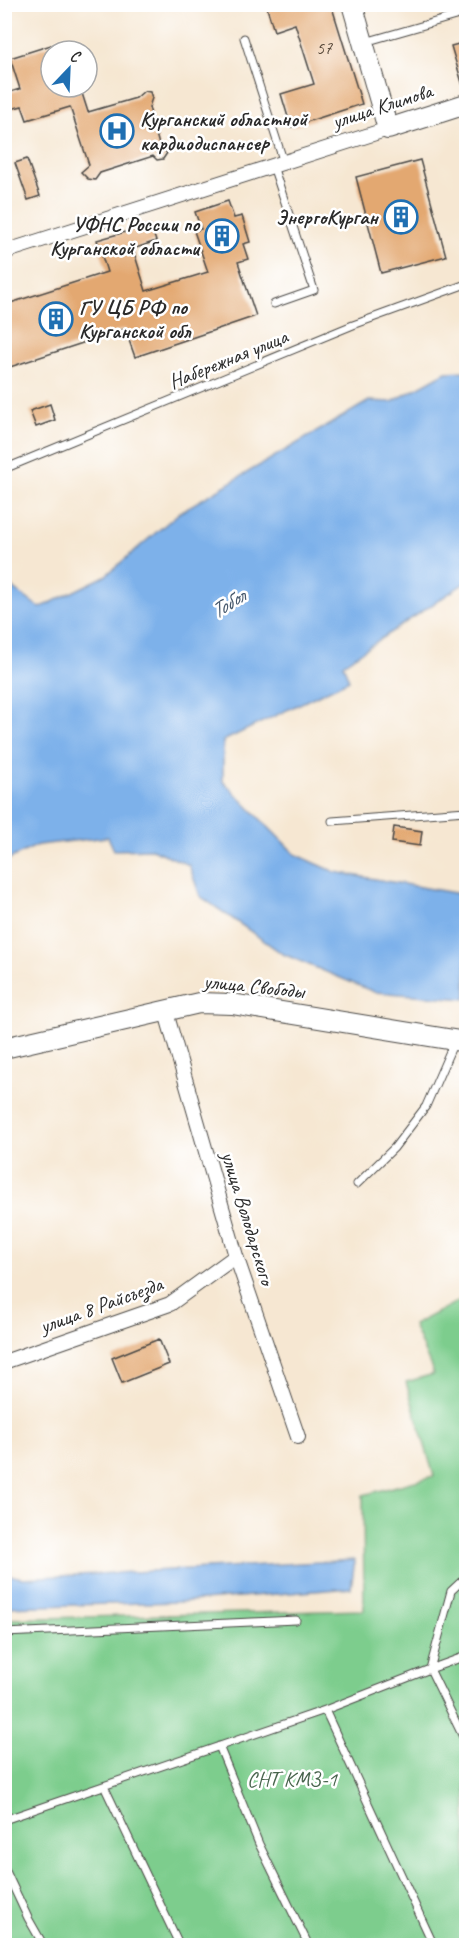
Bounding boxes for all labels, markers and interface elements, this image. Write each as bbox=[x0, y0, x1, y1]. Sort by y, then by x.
house number: 57 bbox=[316, 37, 333, 59]
north arrow bbox=[39, 39, 99, 99]
text: С bbox=[67, 45, 84, 68]
street label: улица Климова bbox=[327, 77, 437, 135]
place label: Курганский областной кардиодиспансер bbox=[140, 106, 309, 156]
hospital icon: Курганский областной кардиодиспансер bbox=[99, 113, 135, 149]
building icon: ЭнергоКурган bbox=[383, 199, 419, 235]
place label: ЭнергоКурган bbox=[276, 204, 379, 230]
place label: УФНС России по Курганской области bbox=[50, 211, 201, 261]
building icon: УФНС России по Курганской области bbox=[204, 218, 240, 254]
place label: ГУ ЦБ РФ по Курганской обл bbox=[79, 294, 192, 344]
building icon: ГУ ЦБ РФ по Курганской обл bbox=[38, 301, 74, 337]
street label: Набережная улица bbox=[165, 323, 293, 395]
water label: Тобол bbox=[205, 581, 253, 625]
street label: улица Свободы bbox=[200, 968, 307, 1004]
street label: улица Володарского bbox=[215, 1146, 281, 1290]
street label: улица 8 Райсъезда bbox=[34, 1270, 168, 1341]
park label: СНТ КМЗ-1 bbox=[247, 1766, 338, 1792]

